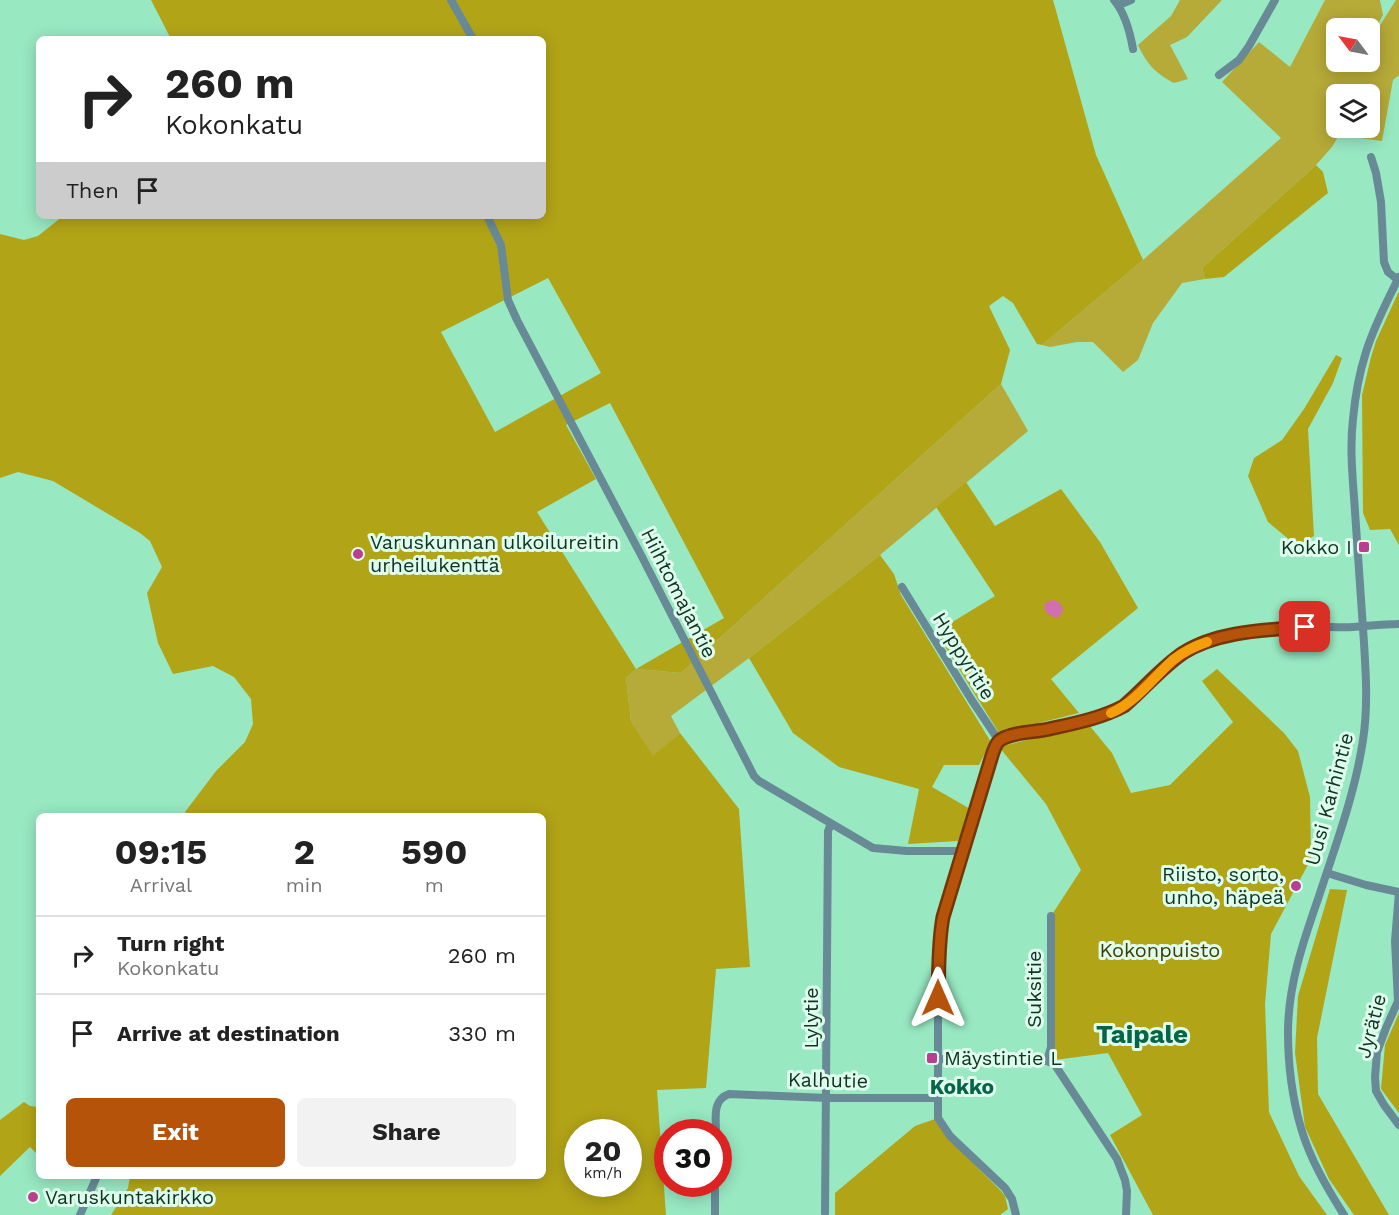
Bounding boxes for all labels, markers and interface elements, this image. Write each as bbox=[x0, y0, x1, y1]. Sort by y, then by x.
north arrow bbox=[1326, 18, 1380, 72]
map controls bbox=[1326, 18, 1380, 138]
text: 260 m bbox=[165, 59, 295, 108]
icon: right bbox=[66, 60, 144, 138]
button: layers bbox=[1326, 84, 1380, 138]
text: Kokonkatu bbox=[165, 109, 303, 141]
icon: arrive bbox=[131, 174, 164, 207]
text: Then bbox=[66, 178, 119, 203]
street label: Hiihtomajantie bbox=[636, 524, 722, 662]
place label: Varuskunnan ulkoilureitin urheilukenttä bbox=[370, 530, 619, 577]
place label: Kokko I bbox=[1281, 535, 1352, 559]
marker: Kokko I bbox=[1357, 540, 1371, 554]
marker: Varuskunnan ulkoilureitin urheilukenttä bbox=[351, 547, 365, 561]
pin bbox=[1279, 601, 1330, 652]
street label: Hyppyritie bbox=[928, 608, 1000, 704]
icon: arrive bbox=[1288, 610, 1321, 643]
street label: Uusi Karhintie bbox=[1300, 730, 1358, 868]
text: 09:15 bbox=[115, 831, 207, 873]
text: 2 bbox=[293, 831, 315, 873]
text: 590 bbox=[401, 831, 467, 873]
place label: Riisto, sorto, unho, häpeä bbox=[1162, 862, 1284, 909]
text: Arrival bbox=[130, 873, 192, 897]
text: min bbox=[286, 873, 323, 897]
text: m bbox=[425, 873, 444, 897]
marker: Riisto, sorto, unho, häpeä bbox=[1289, 879, 1303, 893]
text: Turn right bbox=[117, 931, 224, 956]
park label: Kokonpuisto bbox=[1100, 938, 1220, 962]
icon: right bbox=[66, 939, 99, 972]
text: 260 m bbox=[448, 943, 516, 968]
street label: Suksitie bbox=[1022, 950, 1046, 1028]
text: Kokonkatu bbox=[117, 956, 219, 980]
position arrow bbox=[906, 966, 970, 1030]
street label: Lylytie bbox=[799, 987, 823, 1049]
street label: Jyrätie bbox=[1351, 991, 1391, 1061]
icon: arrive bbox=[66, 1017, 99, 1050]
district label: Taipale bbox=[1096, 1019, 1188, 1049]
text: Arrive at destination bbox=[117, 1021, 340, 1046]
text: 330 m bbox=[448, 1021, 516, 1046]
place label: Mäystintie L bbox=[944, 1046, 1062, 1070]
marker: Mäystintie L bbox=[925, 1051, 939, 1065]
street label: Kalhutie bbox=[788, 1067, 868, 1093]
district label: Kokko bbox=[930, 1074, 994, 1099]
button: Exit bbox=[66, 1098, 285, 1167]
button: Share bbox=[297, 1098, 516, 1167]
speed limit sign: 30 bbox=[654, 1119, 732, 1197]
text: 20 bbox=[584, 1133, 622, 1168]
text: km/h bbox=[584, 1164, 622, 1182]
place label: Varuskuntakirkko bbox=[45, 1185, 214, 1209]
marker: Varuskuntakirkko bbox=[26, 1190, 40, 1204]

